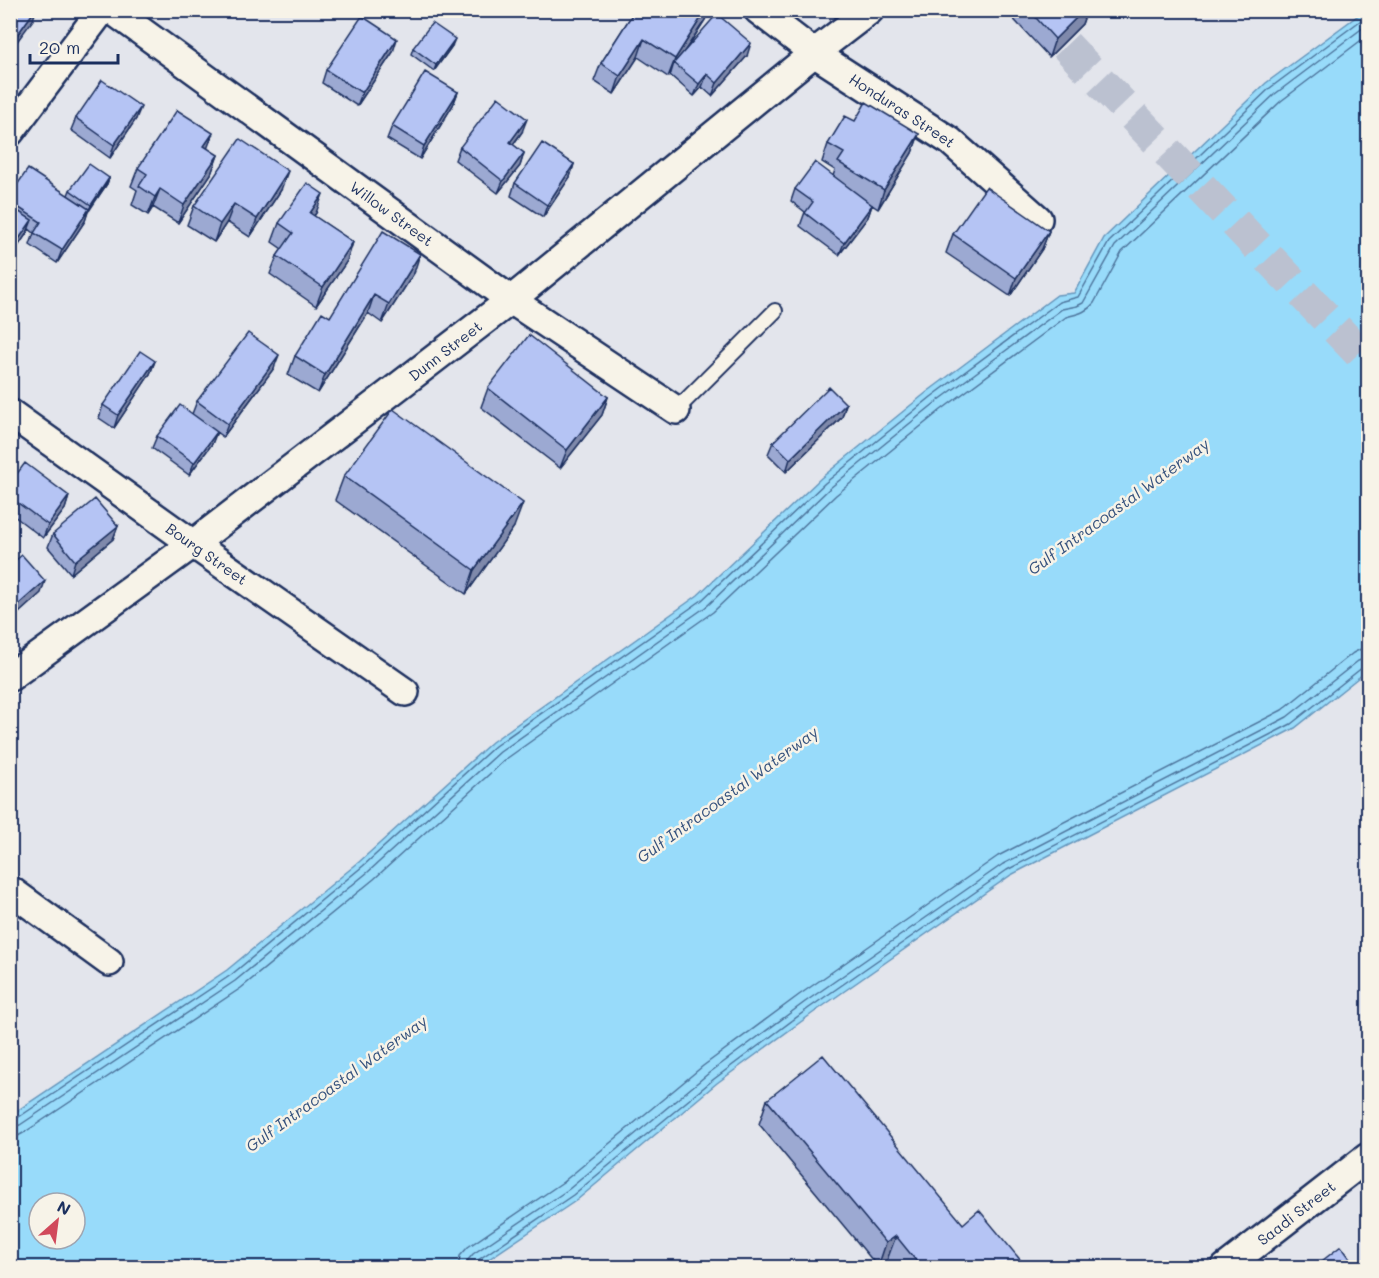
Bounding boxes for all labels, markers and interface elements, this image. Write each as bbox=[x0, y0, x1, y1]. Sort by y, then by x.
scale bar bbox=[30, 27, 118, 65]
text: 20 m bbox=[39, 35, 80, 59]
street label: Honduras Street bbox=[846, 69, 960, 152]
street label: Willow Street bbox=[346, 176, 438, 250]
street label: Dunn Street bbox=[404, 316, 486, 385]
water label: Gulf Intracoastal Waterway bbox=[1023, 433, 1213, 579]
street label: Bourg Street bbox=[162, 518, 252, 589]
water label: Gulf Intracoastal Waterway bbox=[632, 721, 822, 867]
water label: Gulf Intracoastal Waterway bbox=[241, 1010, 431, 1156]
street label: Saadi Street bbox=[1253, 1176, 1339, 1249]
north arrow bbox=[27, 1191, 87, 1251]
text: N bbox=[54, 1195, 75, 1219]

